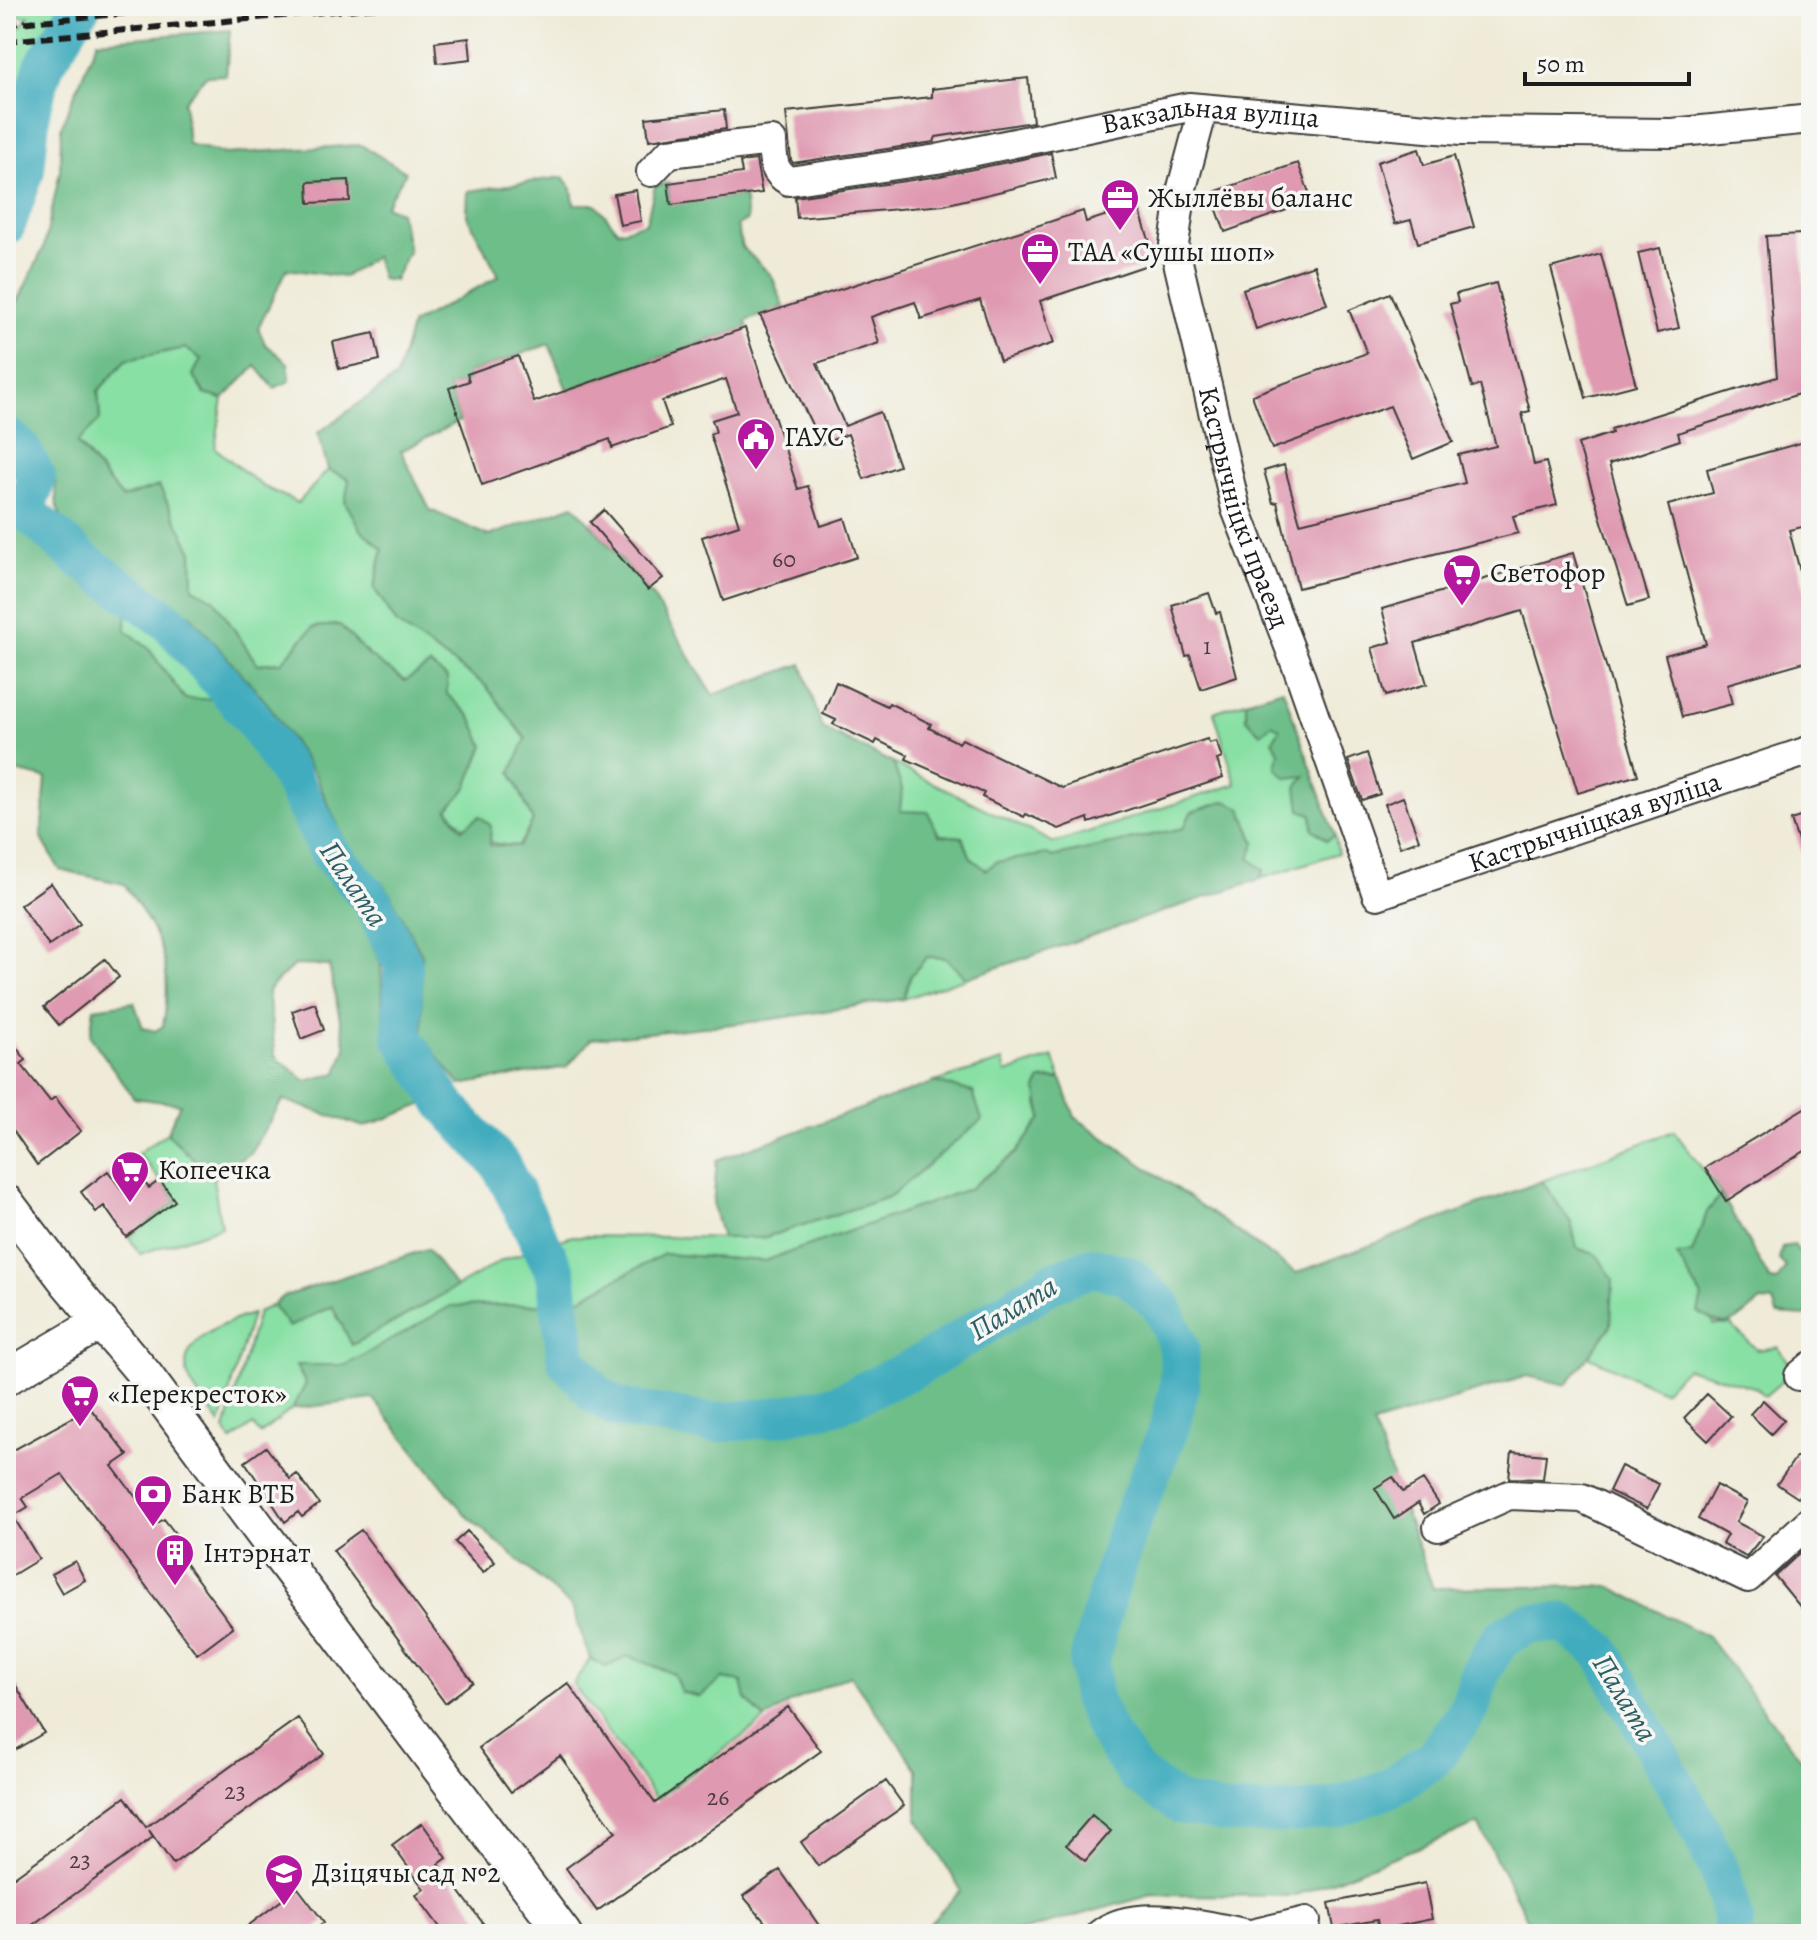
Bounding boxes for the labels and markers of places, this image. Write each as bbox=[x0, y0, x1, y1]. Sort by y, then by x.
office icon: Жыллёвы баланс bbox=[1099, 177, 1141, 232]
place label: Жыллёвы баланс bbox=[1148, 179, 1353, 217]
office icon: ТАА «Сушы шоп» bbox=[1019, 231, 1061, 286]
place label: ТАА «Сушы шоп» bbox=[1068, 233, 1275, 271]
public building icon: ГАУС bbox=[735, 416, 777, 471]
place label: ГАУС bbox=[784, 418, 845, 456]
supermarket icon: Светофор bbox=[1441, 552, 1483, 607]
place label: Светофор bbox=[1490, 554, 1606, 592]
supermarket icon: Копеечка bbox=[109, 1149, 151, 1204]
place label: Копеечка bbox=[158, 1151, 271, 1189]
supermarket icon: «Перекресток» bbox=[59, 1373, 101, 1428]
place label: «Перекресток» bbox=[108, 1375, 287, 1413]
bank icon: Банк ВТБ bbox=[132, 1473, 174, 1528]
place label: Банк ВТБ bbox=[181, 1475, 295, 1513]
building icon: Інтэрнат bbox=[154, 1532, 196, 1587]
place label: Інтэрнат bbox=[203, 1534, 311, 1572]
school or university icon: Дзіцячы сад №2 bbox=[263, 1852, 305, 1907]
place label: Дзіцячы сад №2 bbox=[312, 1854, 501, 1892]

